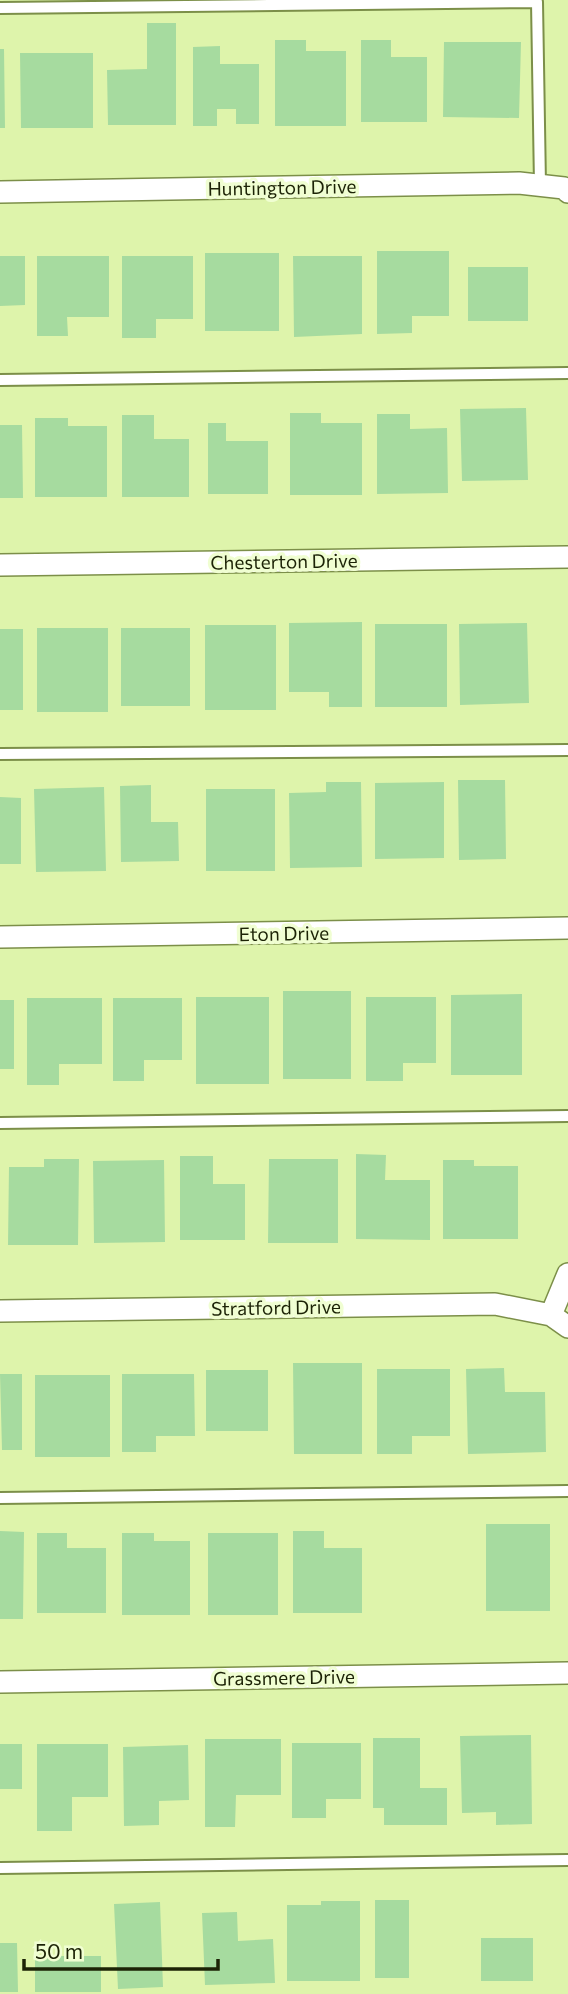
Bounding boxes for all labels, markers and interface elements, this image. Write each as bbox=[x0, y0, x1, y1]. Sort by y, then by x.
street label: Huntington Drive bbox=[207, 174, 357, 200]
street label: Chesterton Drive bbox=[210, 548, 358, 574]
street label: Eton Drive bbox=[239, 921, 329, 945]
street label: Stratford Drive bbox=[211, 1294, 341, 1320]
street label: Grassmere Drive bbox=[213, 1664, 355, 1690]
scale bar bbox=[24, 1927, 219, 1971]
text: 50 m bbox=[35, 1938, 83, 1963]

